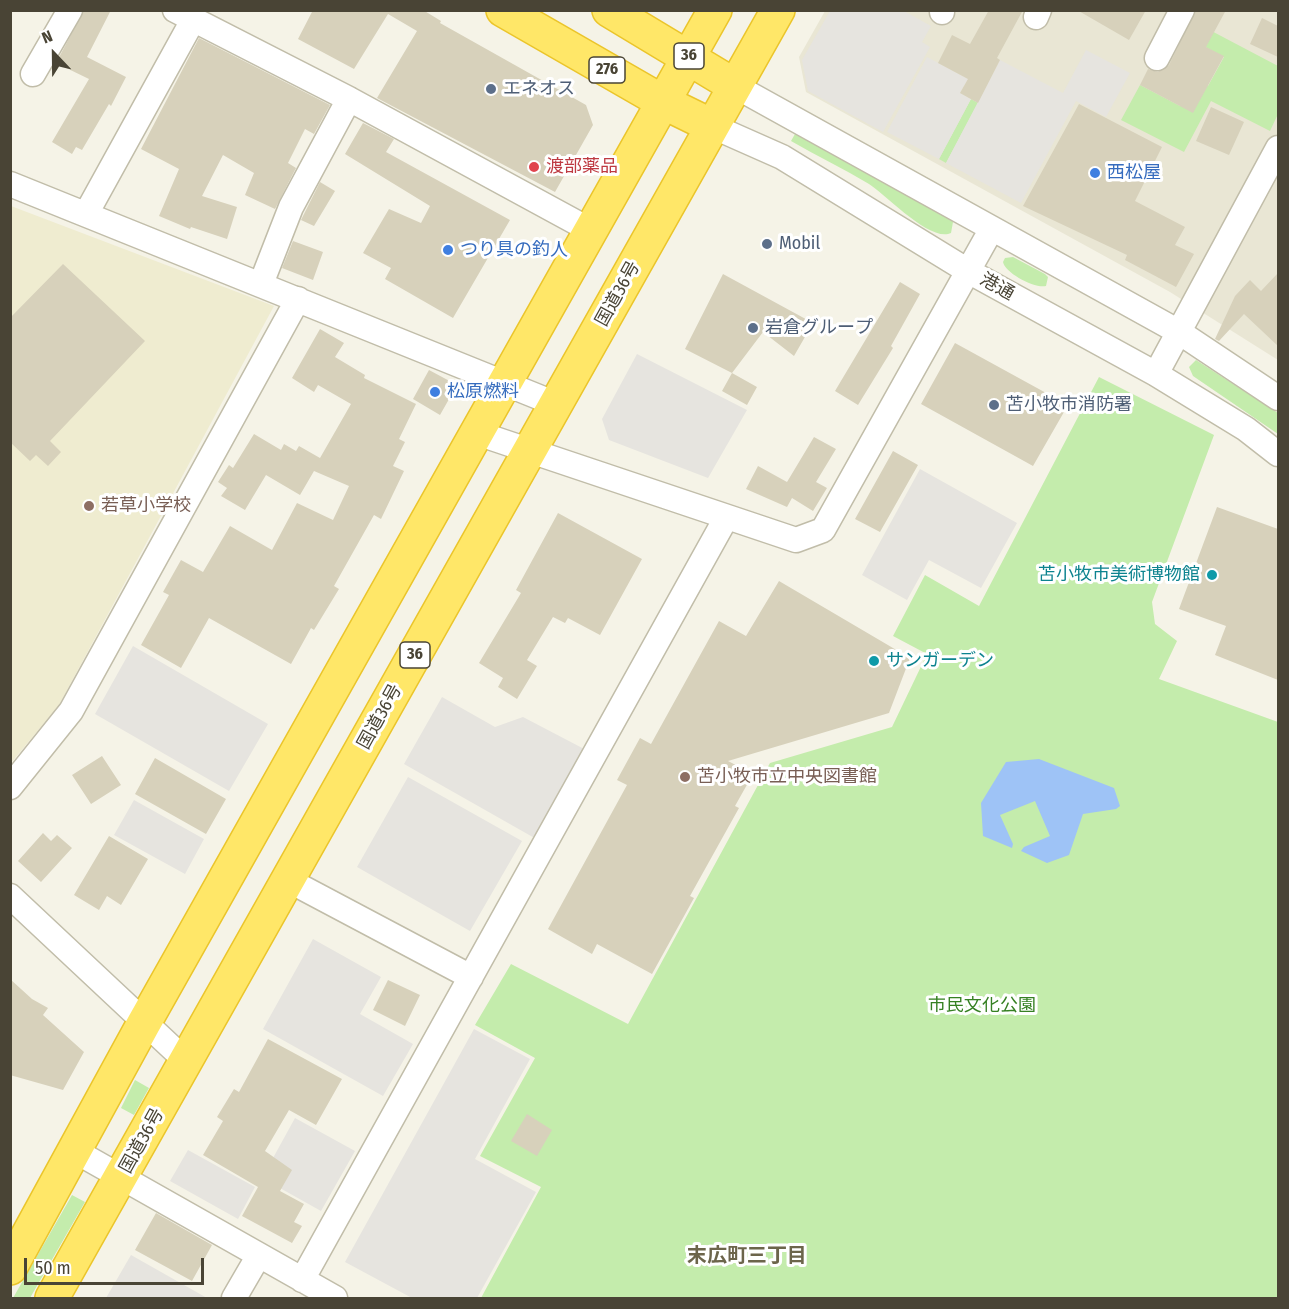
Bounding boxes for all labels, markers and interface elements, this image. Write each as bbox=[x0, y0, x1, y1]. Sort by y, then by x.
north arrow bbox=[24, 24, 84, 84]
text: N bbox=[39, 26, 55, 47]
road number: 36 bbox=[674, 43, 704, 69]
road number: 276 bbox=[589, 57, 625, 83]
place label: エネオス bbox=[503, 78, 575, 100]
marker: エネオス bbox=[484, 82, 498, 96]
place label: 渡部薬品 bbox=[546, 156, 618, 178]
marker: 渡部薬品 bbox=[527, 160, 541, 174]
place label: 西松屋 bbox=[1107, 162, 1161, 184]
marker: 西松屋 bbox=[1088, 166, 1102, 180]
place label: Mobil bbox=[779, 233, 820, 255]
marker: Mobil bbox=[760, 237, 774, 251]
place label: つり具の釣人 bbox=[460, 239, 568, 261]
marker: つり具の釣人 bbox=[441, 243, 455, 257]
street label: 国道36号 bbox=[591, 258, 645, 330]
street label: 港通 bbox=[976, 269, 1018, 305]
place label: 岩倉グループ bbox=[765, 317, 873, 339]
marker: 岩倉グループ bbox=[746, 321, 760, 335]
place label: 松原燃料 bbox=[447, 381, 519, 403]
marker: 松原燃料 bbox=[428, 385, 442, 399]
place label: 苫小牧市消防署 bbox=[1006, 394, 1132, 416]
marker: 苫小牧市消防署 bbox=[987, 398, 1001, 412]
place label: 若草小学校 bbox=[101, 495, 191, 517]
marker: 若草小学校 bbox=[82, 499, 96, 513]
place label: 苫小牧市美術博物館 bbox=[1038, 564, 1200, 586]
marker: 苫小牧市美術博物館 bbox=[1205, 568, 1219, 582]
road number: 36 bbox=[400, 642, 430, 668]
place label: サンガーデン bbox=[886, 650, 994, 672]
marker: サンガーデン bbox=[867, 654, 881, 668]
street label: 国道36号 bbox=[353, 681, 407, 753]
place label: 苫小牧市立中央図書館 bbox=[697, 766, 877, 788]
marker: 苫小牧市立中央図書館 bbox=[678, 770, 692, 784]
park label: 市民文化公園 bbox=[928, 995, 1036, 1017]
street label: 国道36号 bbox=[115, 1105, 169, 1177]
district label: 末広町三丁目 bbox=[687, 1244, 807, 1268]
scale bar bbox=[27, 1246, 207, 1284]
text: 50 m bbox=[35, 1257, 71, 1279]

